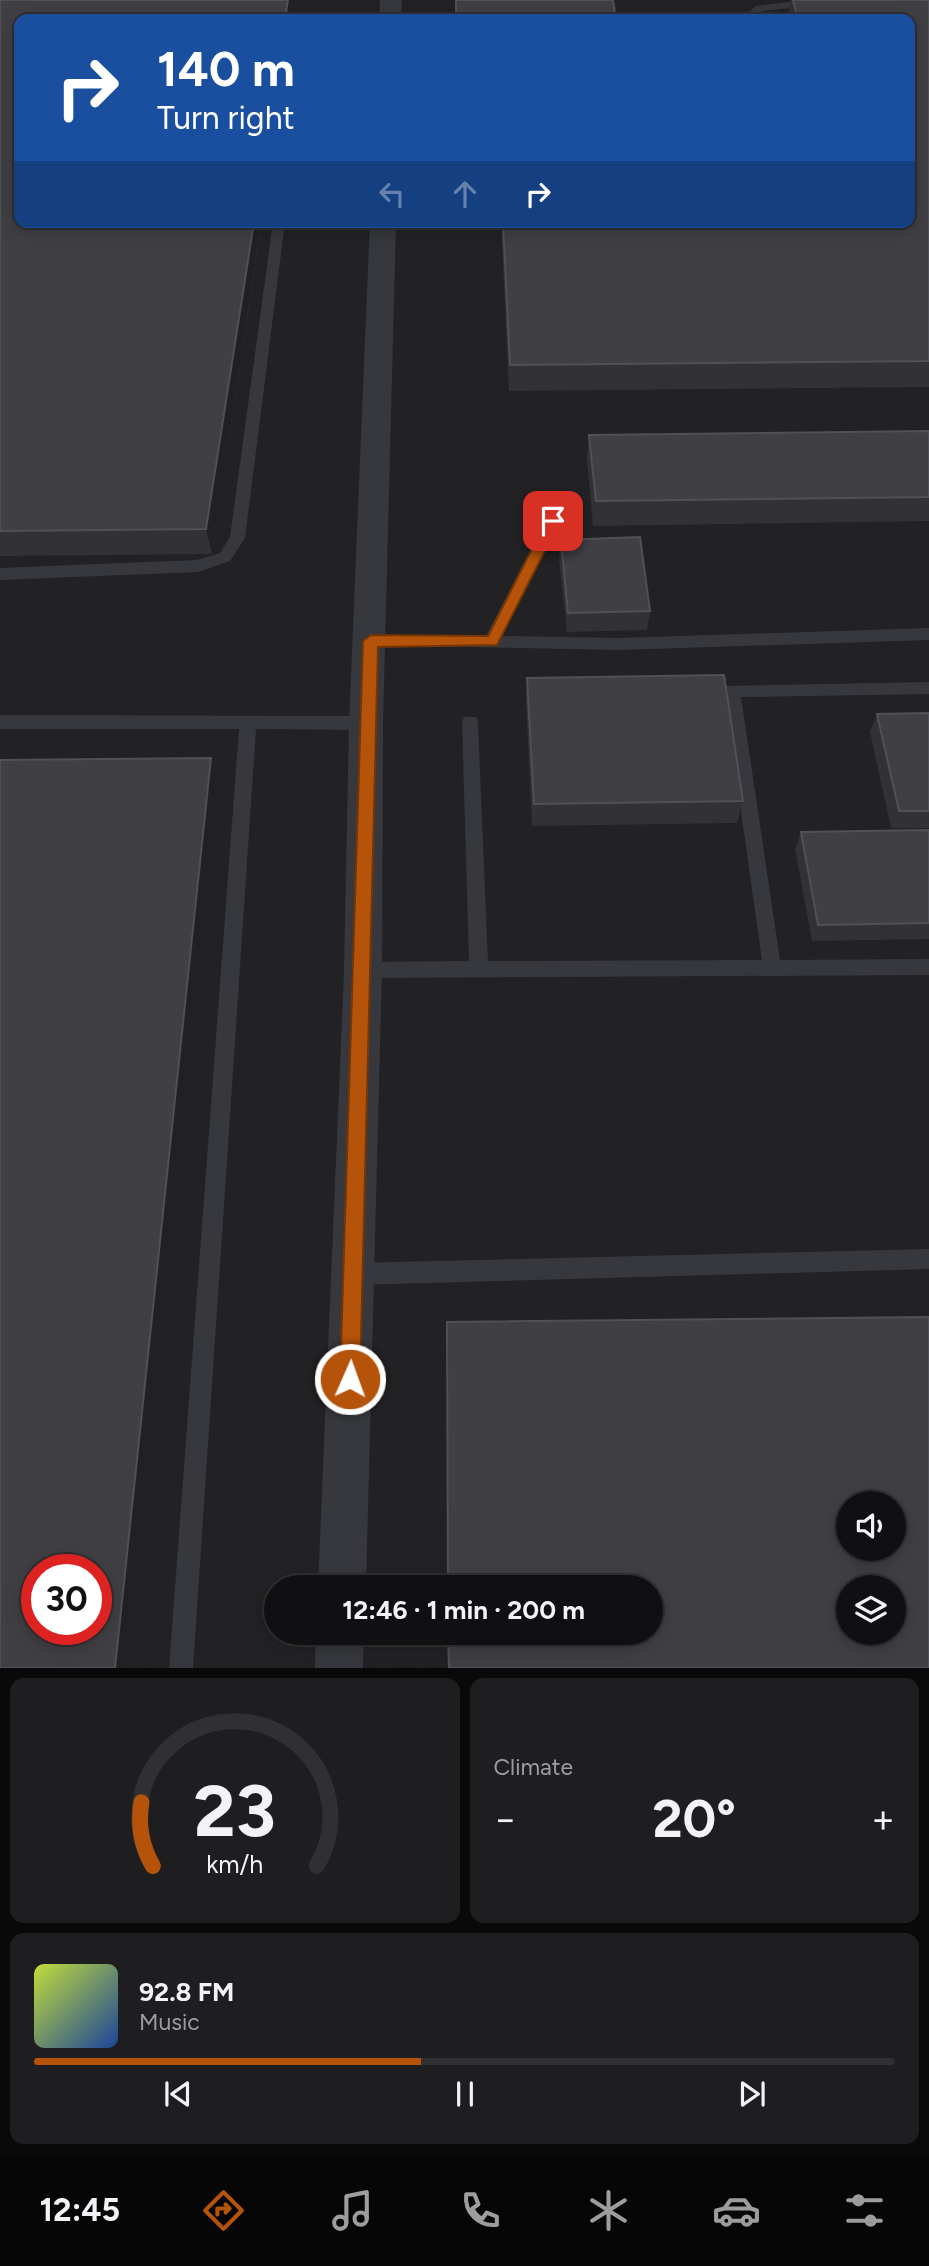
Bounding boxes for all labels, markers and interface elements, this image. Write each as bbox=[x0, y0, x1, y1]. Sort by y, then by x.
text: 140 m bbox=[157, 39, 295, 98]
icon: right bbox=[42, 42, 133, 133]
text: Turn right bbox=[157, 99, 295, 137]
icon: left bbox=[373, 175, 411, 213]
icon: ahead bbox=[446, 175, 484, 213]
icon: right bbox=[519, 175, 557, 213]
pin bbox=[523, 491, 583, 551]
icon: arrive bbox=[534, 502, 572, 540]
position arrow bbox=[313, 1342, 387, 1416]
map controls bbox=[836, 1491, 906, 1645]
button: sound bbox=[836, 1491, 906, 1561]
speed limit sign: 30 bbox=[21, 1554, 112, 1645]
button: layers bbox=[836, 1575, 906, 1645]
text: 12:46 · 1 min · 200 m bbox=[342, 1594, 585, 1626]
text: Climate bbox=[494, 1753, 573, 1781]
text: 23 bbox=[193, 1768, 276, 1855]
text: 20° bbox=[653, 1788, 736, 1850]
text: − bbox=[494, 1796, 517, 1842]
text: + bbox=[871, 1796, 895, 1842]
text: km/h bbox=[206, 1849, 263, 1879]
text: 92.8 FM bbox=[139, 1976, 234, 2008]
text: Music bbox=[139, 2008, 200, 2036]
icon: previous bbox=[159, 2075, 197, 2113]
icon: pause bbox=[446, 2075, 484, 2113]
icon: next bbox=[733, 2075, 771, 2113]
icon: directions bbox=[199, 2186, 248, 2235]
icon: music bbox=[328, 2186, 377, 2235]
icon: phone bbox=[456, 2186, 505, 2235]
icon: climate bbox=[584, 2186, 633, 2235]
icon: car bbox=[712, 2186, 761, 2235]
icon: filters bbox=[840, 2186, 889, 2235]
text: 12:45 bbox=[40, 2191, 120, 2229]

